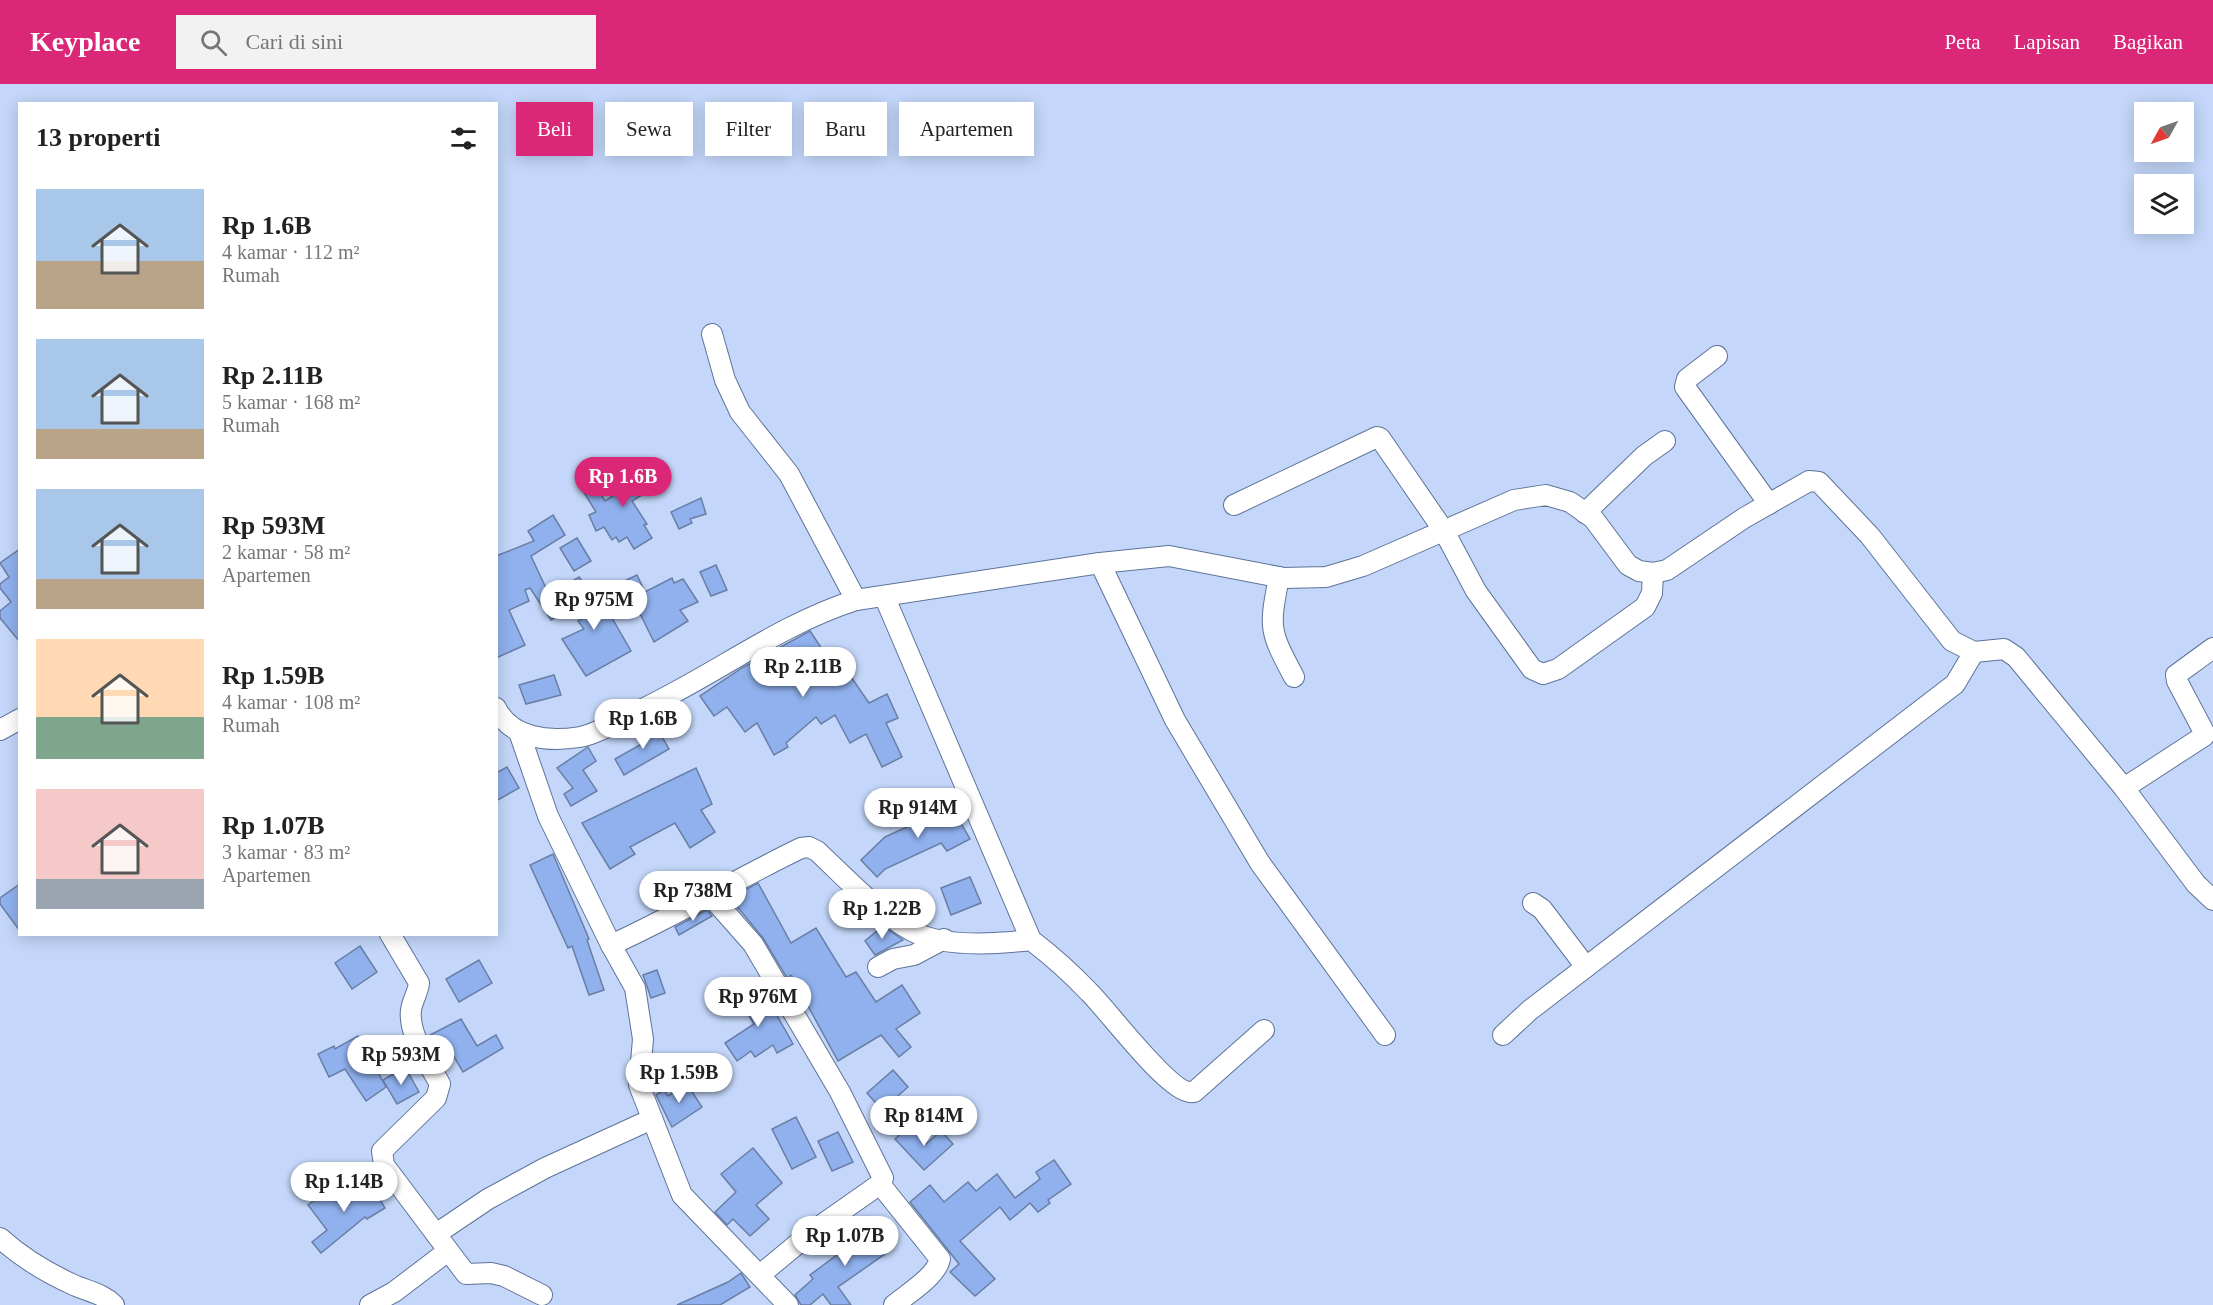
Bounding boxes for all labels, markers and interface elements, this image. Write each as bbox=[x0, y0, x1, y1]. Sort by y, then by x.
search box bbox=[176, 15, 596, 69]
text: Keyplace bbox=[30, 26, 140, 57]
icon: search bbox=[197, 26, 230, 59]
text: Cari di sini bbox=[245, 29, 343, 54]
text: Peta bbox=[1944, 30, 1981, 54]
text: Lapisan bbox=[2014, 30, 2080, 54]
text: Bagikan bbox=[2113, 30, 2183, 54]
chip: Beli bbox=[516, 102, 593, 156]
chip: Sewa bbox=[605, 102, 693, 156]
chip: Filter bbox=[705, 102, 792, 156]
chip: Baru bbox=[804, 102, 887, 156]
chip: Apartemen bbox=[899, 102, 1034, 156]
north arrow bbox=[2134, 102, 2194, 162]
map controls bbox=[2134, 102, 2194, 234]
icon: filters bbox=[447, 122, 480, 155]
text: 13 properti bbox=[36, 123, 160, 152]
button: layers bbox=[2134, 174, 2194, 234]
text: Rp 1.6B bbox=[222, 211, 312, 240]
icon: home bbox=[84, 213, 156, 285]
text: 4 kamar · 112 m² bbox=[222, 241, 359, 263]
text: Rumah bbox=[222, 264, 280, 286]
text: Rp 2.11B bbox=[222, 361, 323, 390]
icon: home bbox=[84, 363, 156, 435]
text: 5 kamar · 168 m² bbox=[222, 391, 360, 413]
text: Rumah bbox=[222, 414, 280, 436]
pin: Rp 1.6B bbox=[568, 457, 678, 508]
text: Rp 1.6B bbox=[589, 465, 657, 487]
text: Rp 593M bbox=[222, 511, 325, 540]
icon: home bbox=[84, 513, 156, 585]
text: 2 kamar · 58 m² bbox=[222, 541, 350, 563]
text: Apartemen bbox=[222, 564, 311, 586]
pin: Rp 975M bbox=[539, 580, 649, 631]
text: Rp 975M bbox=[554, 588, 634, 610]
pin: Rp 2.11B bbox=[741, 647, 865, 698]
text: Rp 2.11B bbox=[764, 655, 842, 677]
text: Rp 1.59B bbox=[222, 661, 325, 690]
icon: home bbox=[84, 663, 156, 735]
text: 4 kamar · 108 m² bbox=[222, 691, 360, 713]
pin: Rp 1.6B bbox=[588, 699, 698, 750]
text: Rp 1.6B bbox=[609, 707, 677, 729]
text: Rumah bbox=[222, 714, 280, 736]
pin: Rp 914M bbox=[863, 788, 973, 839]
text: Rp 914M bbox=[878, 796, 958, 818]
text: Rp 1.07B bbox=[222, 811, 325, 840]
icon: home bbox=[84, 813, 156, 885]
text: 3 kamar · 83 m² bbox=[222, 841, 350, 863]
text: Apartemen bbox=[222, 864, 311, 886]
pin: Rp 738M bbox=[638, 871, 748, 922]
text: Rp 738M bbox=[653, 879, 733, 901]
pin: Rp 1.22B bbox=[820, 889, 944, 940]
text: Rp 1.22B bbox=[843, 897, 921, 919]
pin: Rp 976M bbox=[703, 977, 813, 1028]
text: Rp 976M bbox=[718, 985, 798, 1007]
pin: Rp 593M bbox=[346, 1035, 456, 1086]
text: Rp 593M bbox=[361, 1043, 441, 1065]
pin: Rp 1.59B bbox=[617, 1053, 741, 1104]
text: Rp 1.59B bbox=[640, 1061, 718, 1083]
pin: Rp 814M bbox=[869, 1096, 979, 1147]
text: Rp 814M bbox=[884, 1104, 964, 1126]
pin: Rp 1.14B bbox=[282, 1162, 406, 1213]
text: Rp 1.14B bbox=[305, 1170, 383, 1192]
pin: Rp 1.07B bbox=[783, 1216, 907, 1267]
text: Rp 1.07B bbox=[806, 1224, 884, 1246]

